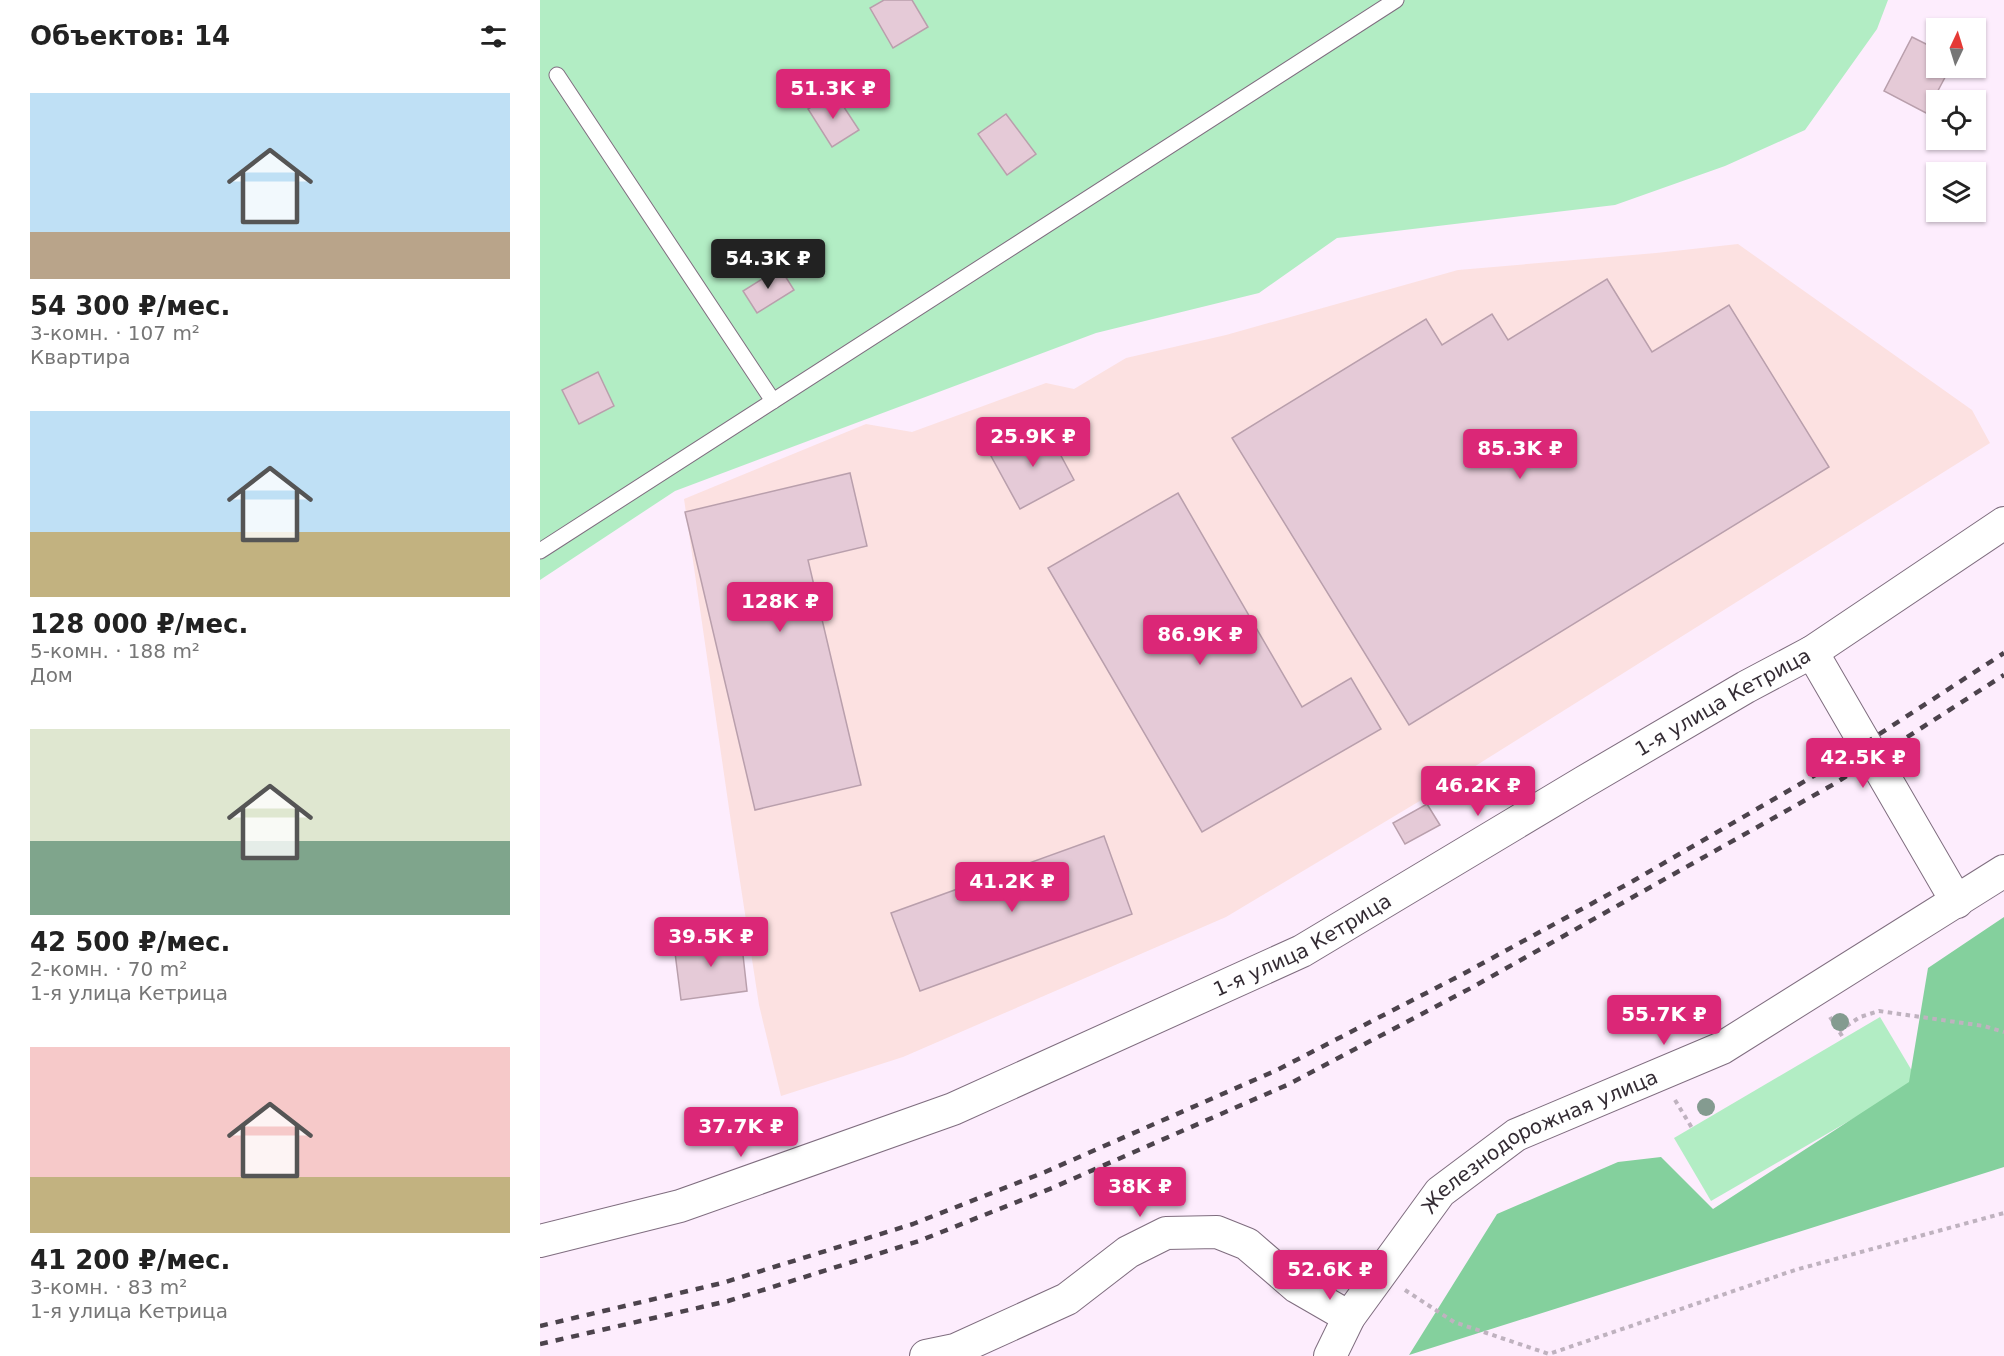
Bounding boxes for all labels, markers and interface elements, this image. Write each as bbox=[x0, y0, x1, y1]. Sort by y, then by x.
north arrow bbox=[1926, 18, 1986, 78]
map controls bbox=[1926, 18, 1986, 222]
icon: filters bbox=[477, 20, 510, 53]
text: Объектов: 14 bbox=[30, 21, 230, 51]
pin: 51.3K ₽ bbox=[778, 69, 888, 120]
text: 51.3K ₽ bbox=[790, 76, 876, 100]
button: locate bbox=[1926, 90, 1986, 150]
icon: home bbox=[216, 132, 324, 240]
button: layers bbox=[1926, 162, 1986, 222]
pin: 54.3K ₽ bbox=[713, 239, 823, 290]
text: 54.3K ₽ bbox=[725, 246, 811, 270]
text: 54 300 ₽/мес. bbox=[30, 291, 230, 321]
text: 3-комн. · 107 m² bbox=[30, 321, 200, 345]
text: Квартира bbox=[30, 345, 131, 369]
pin: 25.9K ₽ bbox=[978, 417, 1088, 468]
text: 25.9K ₽ bbox=[990, 424, 1076, 448]
pin: 85.3K ₽ bbox=[1465, 429, 1575, 480]
text: 85.3K ₽ bbox=[1477, 436, 1563, 460]
icon: home bbox=[216, 450, 324, 558]
pin: 128K ₽ bbox=[731, 582, 829, 633]
text: 128K ₽ bbox=[741, 589, 819, 613]
text: 128 000 ₽/мес. bbox=[30, 609, 248, 639]
pin: 86.9K ₽ bbox=[1145, 615, 1255, 666]
text: 86.9K ₽ bbox=[1157, 622, 1243, 646]
text: 5-комн. · 188 m² bbox=[30, 639, 200, 663]
street label: 1-я улица Кетрица bbox=[1631, 643, 1815, 761]
text: Дом bbox=[30, 663, 73, 687]
pin: 42.5K ₽ bbox=[1808, 738, 1918, 789]
text: 42.5K ₽ bbox=[1820, 745, 1906, 769]
pin: 46.2K ₽ bbox=[1423, 766, 1533, 817]
icon: home bbox=[216, 768, 324, 876]
text: 46.2K ₽ bbox=[1435, 773, 1521, 797]
pin: 41.2K ₽ bbox=[957, 862, 1067, 913]
text: 41.2K ₽ bbox=[969, 869, 1055, 893]
street label: 1-я улица Кетрица bbox=[1209, 888, 1396, 1002]
pin: 39.5K ₽ bbox=[656, 917, 766, 968]
text: 39.5K ₽ bbox=[668, 924, 754, 948]
text: 42 500 ₽/мес. bbox=[30, 927, 230, 957]
text: 2-комн. · 70 m² bbox=[30, 957, 187, 981]
text: 1-я улица Кетрица bbox=[30, 981, 228, 1005]
pin: 55.7K ₽ bbox=[1609, 995, 1719, 1046]
text: 55.7K ₽ bbox=[1621, 1002, 1707, 1026]
street label: Железнодорожная улица bbox=[1416, 1065, 1661, 1218]
icon: home bbox=[216, 1086, 324, 1194]
pin: 37.7K ₽ bbox=[686, 1107, 796, 1158]
text: 37.7K ₽ bbox=[698, 1114, 784, 1138]
pin: 38K ₽ bbox=[1098, 1167, 1182, 1218]
text: 38K ₽ bbox=[1108, 1174, 1172, 1198]
text: 41 200 ₽/мес. bbox=[30, 1245, 230, 1275]
pin: 52.6K ₽ bbox=[1275, 1250, 1385, 1301]
text: 52.6K ₽ bbox=[1287, 1257, 1373, 1281]
text: 3-комн. · 83 m² bbox=[30, 1275, 187, 1299]
text: 1-я улица Кетрица bbox=[30, 1299, 228, 1323]

